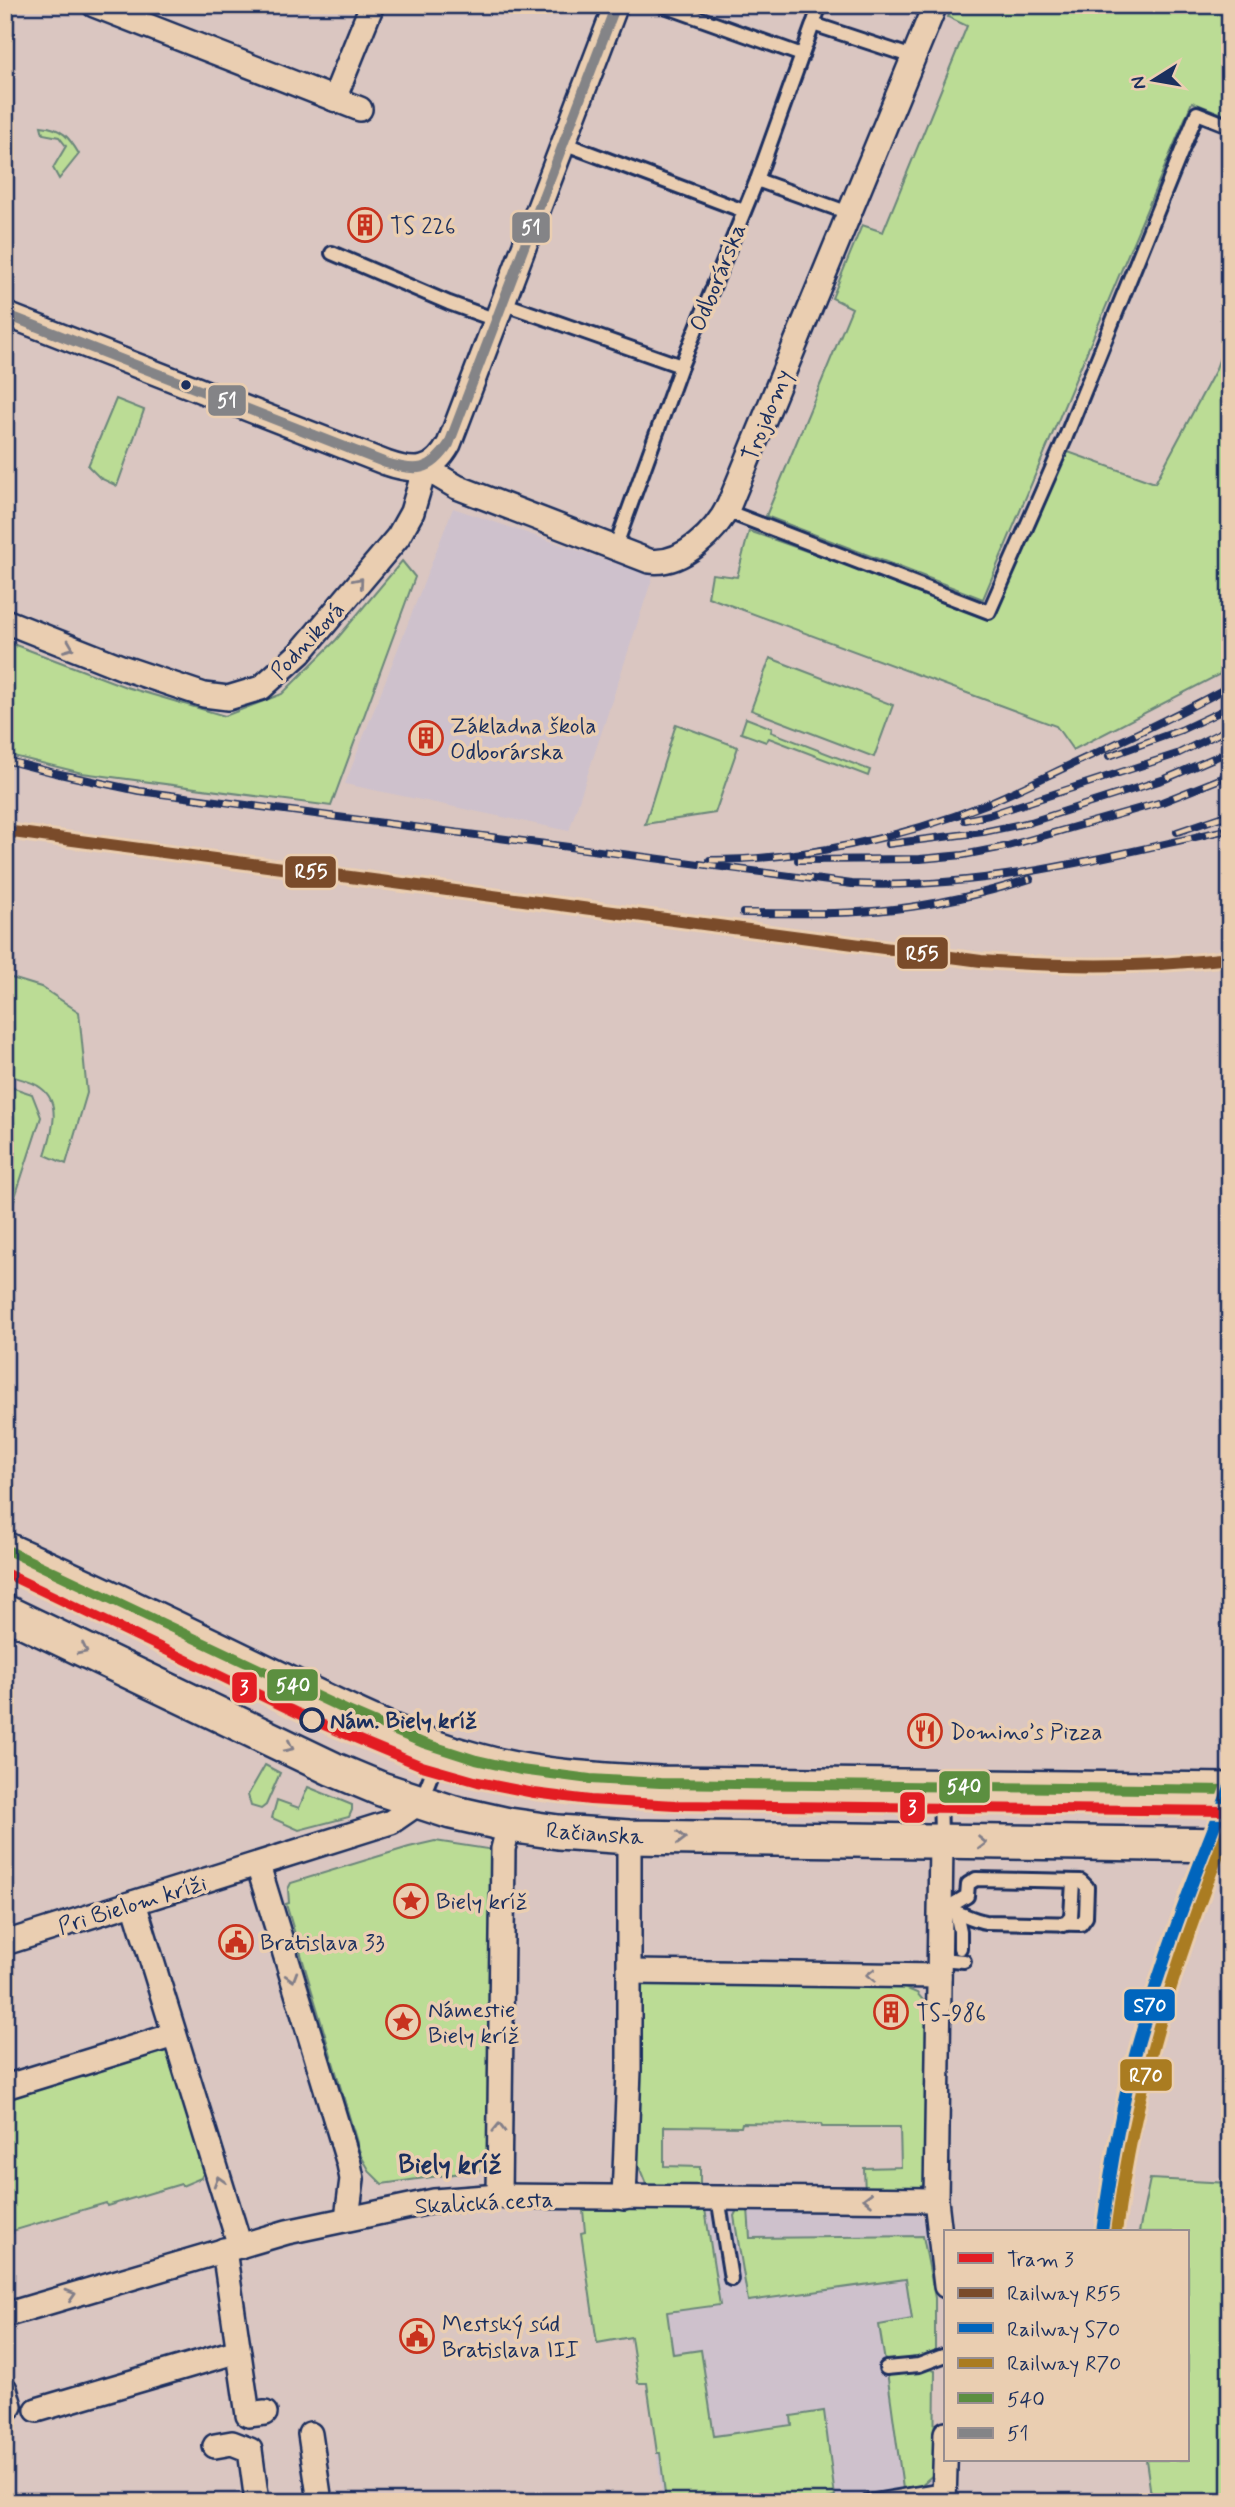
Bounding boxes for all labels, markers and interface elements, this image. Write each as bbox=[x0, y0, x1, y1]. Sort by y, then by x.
north arrow bbox=[1120, 46, 1190, 116]
text: N bbox=[1125, 74, 1152, 92]
building icon: TS 226 bbox=[346, 206, 384, 244]
line badge: 51 bbox=[511, 211, 551, 244]
place label: TS 226 bbox=[390, 212, 456, 242]
text: 51 bbox=[521, 216, 541, 241]
street label: Odborárska bbox=[684, 219, 754, 336]
street label: Trojdomy bbox=[736, 365, 800, 466]
unlabelled marker bbox=[179, 378, 193, 392]
line badge: 51 bbox=[207, 384, 247, 417]
text: 51 bbox=[217, 389, 237, 414]
one-way arrow bbox=[351, 577, 363, 590]
street label: Podniková bbox=[265, 596, 352, 687]
one-way arrow bbox=[62, 638, 74, 652]
place label: Základna škola Odborárska bbox=[450, 712, 596, 768]
building icon: Základna škola Odborárska bbox=[407, 719, 445, 757]
line badge: R55 bbox=[284, 855, 337, 889]
text: R55 bbox=[295, 860, 327, 885]
line badge: R55 bbox=[896, 936, 949, 970]
text: R55 bbox=[906, 942, 938, 967]
one-way arrow bbox=[76, 1641, 89, 1655]
line badge: 540 bbox=[266, 1668, 319, 1702]
line badge: 3 bbox=[231, 1671, 258, 1704]
text: 540 bbox=[276, 1674, 310, 1699]
text: 3 bbox=[240, 1676, 249, 1701]
place label: Nám. Biely kríž bbox=[330, 1707, 478, 1737]
marker: Nám. Biely kríž bbox=[300, 1708, 324, 1732]
restaurant icon: Domino’s Pizza bbox=[906, 1712, 944, 1750]
place label: Domino’s Pizza bbox=[950, 1718, 1102, 1748]
one-way arrow bbox=[282, 1739, 294, 1753]
line badge: 540 bbox=[938, 1770, 991, 1804]
text: 540 bbox=[947, 1775, 981, 1800]
line badge: 3 bbox=[899, 1791, 926, 1824]
text: 3 bbox=[908, 1796, 917, 1821]
street label: Račianska bbox=[545, 1817, 645, 1853]
one-way arrow bbox=[676, 1830, 687, 1846]
one-way arrow bbox=[977, 1835, 988, 1850]
street label: Pri Bielom kríži bbox=[55, 1869, 210, 1943]
place icon: Biely kríž bbox=[392, 1882, 430, 1920]
place label: Biely kríž bbox=[436, 1888, 527, 1918]
public building icon: Bratislava 33 bbox=[217, 1923, 255, 1961]
place label: Bratislava 33 bbox=[260, 1929, 385, 1959]
one-way arrow bbox=[865, 1967, 875, 1983]
one-way arrow bbox=[284, 1971, 299, 1983]
line badge: S70 bbox=[1123, 1988, 1176, 2022]
building icon: TS-986 bbox=[872, 1993, 910, 2031]
text: S70 bbox=[1134, 1994, 1167, 2019]
place label: Námestie Biely kríž bbox=[428, 1996, 519, 2052]
place label: TS-986 bbox=[916, 1999, 986, 2029]
place icon: Námestie Biely kríž bbox=[384, 2003, 422, 2041]
line badge: R70 bbox=[1119, 2058, 1173, 2092]
text: R70 bbox=[1129, 2064, 1163, 2089]
one-way arrow bbox=[491, 2122, 507, 2133]
district label: Biely kríž bbox=[398, 2149, 502, 2183]
one-way arrow bbox=[213, 2175, 228, 2187]
street label: Skalická cesta bbox=[414, 2185, 554, 2223]
one-way arrow bbox=[862, 2192, 873, 2207]
legend bbox=[944, 2230, 1190, 2462]
text: Tram 3 bbox=[1007, 2246, 1074, 2274]
text: Railway R55 bbox=[1007, 2280, 1120, 2308]
one-way arrow bbox=[64, 2289, 76, 2304]
place label: Mestský súd Bratislava III bbox=[442, 2310, 579, 2366]
text: Railway S70 bbox=[1007, 2316, 1120, 2344]
public building icon: Mestský súd Bratislava III bbox=[398, 2317, 436, 2355]
text: Railway R70 bbox=[1007, 2350, 1121, 2378]
text: 540 bbox=[1007, 2386, 1045, 2414]
text: 51 bbox=[1007, 2420, 1029, 2448]

